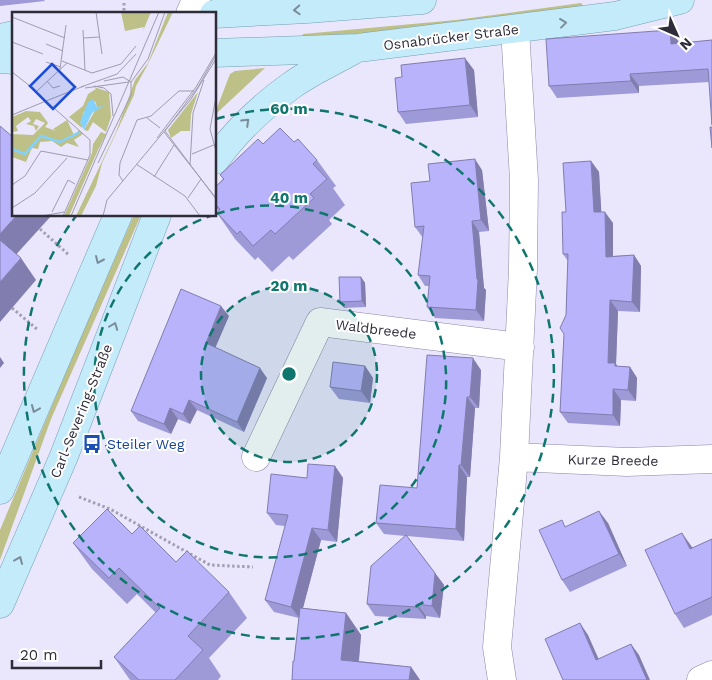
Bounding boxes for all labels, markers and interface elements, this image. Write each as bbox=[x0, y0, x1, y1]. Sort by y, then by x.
one-way arrow bbox=[292, 4, 300, 15]
north arrow bbox=[652, 10, 702, 60]
inset map bbox=[12, 12, 216, 216]
one-way arrow bbox=[559, 18, 567, 29]
street label: Osnabrücker Straße bbox=[382, 21, 520, 53]
text: N bbox=[677, 35, 696, 54]
text: 60 m bbox=[270, 100, 308, 118]
one-way arrow bbox=[240, 119, 249, 128]
text: 40 m bbox=[270, 189, 308, 207]
one-way arrow bbox=[94, 255, 105, 264]
text: 20 m bbox=[270, 277, 308, 295]
street label: Waldbreede bbox=[335, 316, 417, 342]
one-way arrow bbox=[108, 322, 118, 331]
street label: Carl-Severing-Straße bbox=[47, 342, 115, 480]
centre of rings bbox=[280, 365, 298, 383]
one-way arrow bbox=[30, 404, 41, 413]
bus stop icon: Steiler Weg bbox=[81, 433, 103, 455]
place label: Steiler Weg bbox=[107, 436, 185, 452]
street label: Kurze Breede bbox=[567, 451, 659, 469]
one-way arrow bbox=[13, 556, 24, 565]
scale bar bbox=[12, 638, 101, 670]
text: 20 m bbox=[20, 646, 58, 664]

